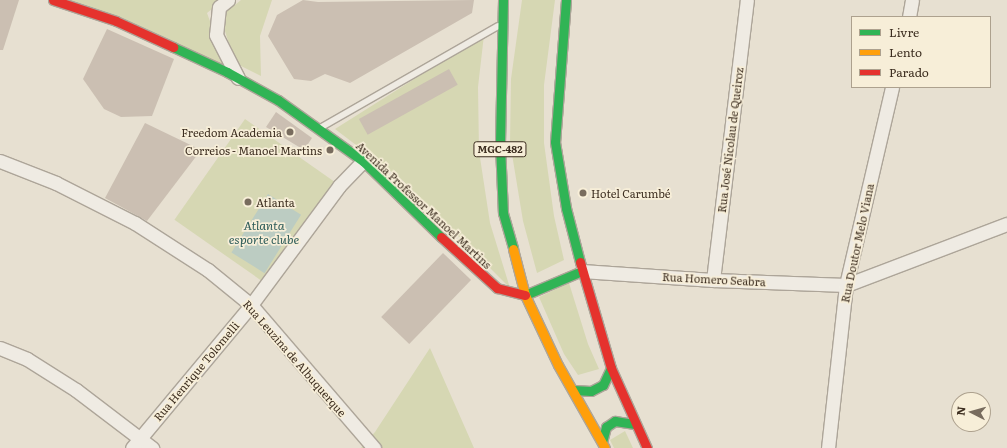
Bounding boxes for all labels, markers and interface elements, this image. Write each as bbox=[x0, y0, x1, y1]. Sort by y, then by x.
legend bbox=[851, 16, 991, 88]
text: Livre bbox=[889, 23, 919, 41]
text: Lento bbox=[889, 43, 922, 61]
text: Parado bbox=[889, 63, 929, 81]
street label: Rua José Nicolau de Queiroz bbox=[715, 67, 745, 213]
place label: Freedom Academia bbox=[181, 125, 282, 139]
marker: Freedom Academia bbox=[285, 127, 295, 137]
street label: Avenida Professor Manoel Martins bbox=[354, 139, 494, 271]
road number: MGC-482 bbox=[473, 141, 527, 157]
place label: Correios - Manoel Martins bbox=[185, 143, 322, 157]
marker: Correios - Manoel Martins bbox=[325, 145, 335, 155]
street label: Rua Doutor Melo Viana bbox=[838, 182, 876, 304]
place label: Hotel Carumbé bbox=[591, 186, 671, 200]
marker: Hotel Carumbé bbox=[578, 188, 588, 198]
place label: Atlanta bbox=[256, 195, 295, 209]
marker: Atlanta bbox=[243, 197, 253, 207]
water label: Atlanta esporte clube bbox=[229, 219, 299, 247]
street label: Rua Homero Seabra bbox=[662, 270, 766, 288]
street label: Rua Leuzina de Albuquerque bbox=[241, 297, 349, 419]
street label: Rua Henrique Tolomelli bbox=[151, 319, 241, 423]
north arrow bbox=[951, 392, 991, 432]
text: N bbox=[952, 405, 968, 416]

